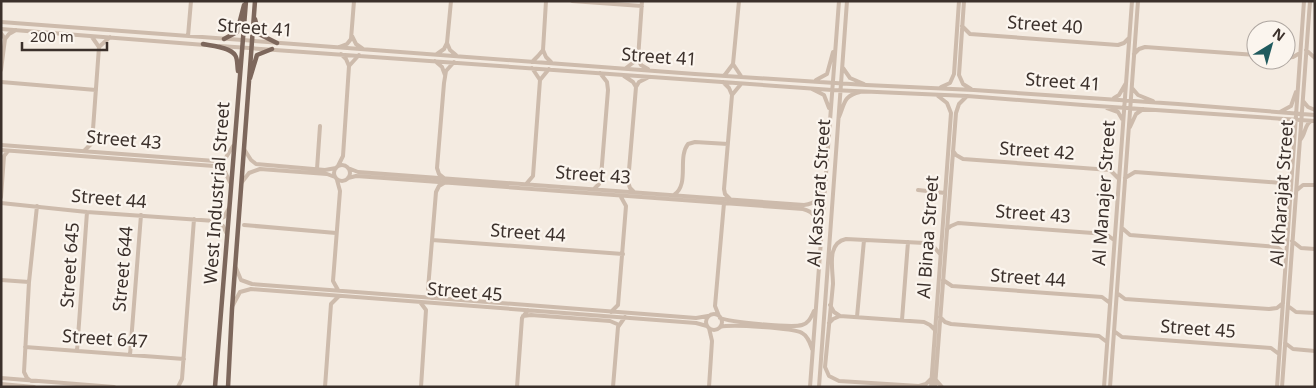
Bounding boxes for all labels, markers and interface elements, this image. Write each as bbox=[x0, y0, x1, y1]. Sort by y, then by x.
street label: Street 40 bbox=[1007, 9, 1084, 39]
street label: Street 41 bbox=[217, 12, 294, 42]
scale bar bbox=[22, 20, 108, 52]
north arrow bbox=[1246, 20, 1296, 70]
text: N bbox=[1269, 23, 1289, 45]
text: 200 m bbox=[30, 26, 74, 46]
street label: Street 41 bbox=[621, 41, 698, 71]
street label: Street 41 bbox=[1025, 66, 1102, 96]
street label: West Industrial Street bbox=[198, 101, 234, 285]
street label: Al Kassarat Street bbox=[801, 118, 835, 268]
street label: Al Manajer Street bbox=[1086, 119, 1120, 266]
street label: Al Kharajat Street bbox=[1264, 119, 1298, 267]
street label: Street 43 bbox=[85, 124, 163, 154]
street label: Street 42 bbox=[999, 135, 1076, 165]
street label: Street 43 bbox=[555, 159, 632, 189]
street label: Al Binaa Street bbox=[911, 174, 943, 299]
street label: Street 44 bbox=[70, 183, 148, 213]
street label: Street 43 bbox=[995, 198, 1072, 228]
street label: Street 44 bbox=[490, 217, 567, 247]
street label: Street 645 bbox=[54, 221, 84, 309]
street label: Street 644 bbox=[106, 225, 138, 313]
street label: Street 44 bbox=[990, 262, 1067, 292]
street label: Street 45 bbox=[426, 276, 504, 306]
street label: Street 45 bbox=[1160, 313, 1237, 343]
street label: Street 647 bbox=[61, 323, 149, 353]

